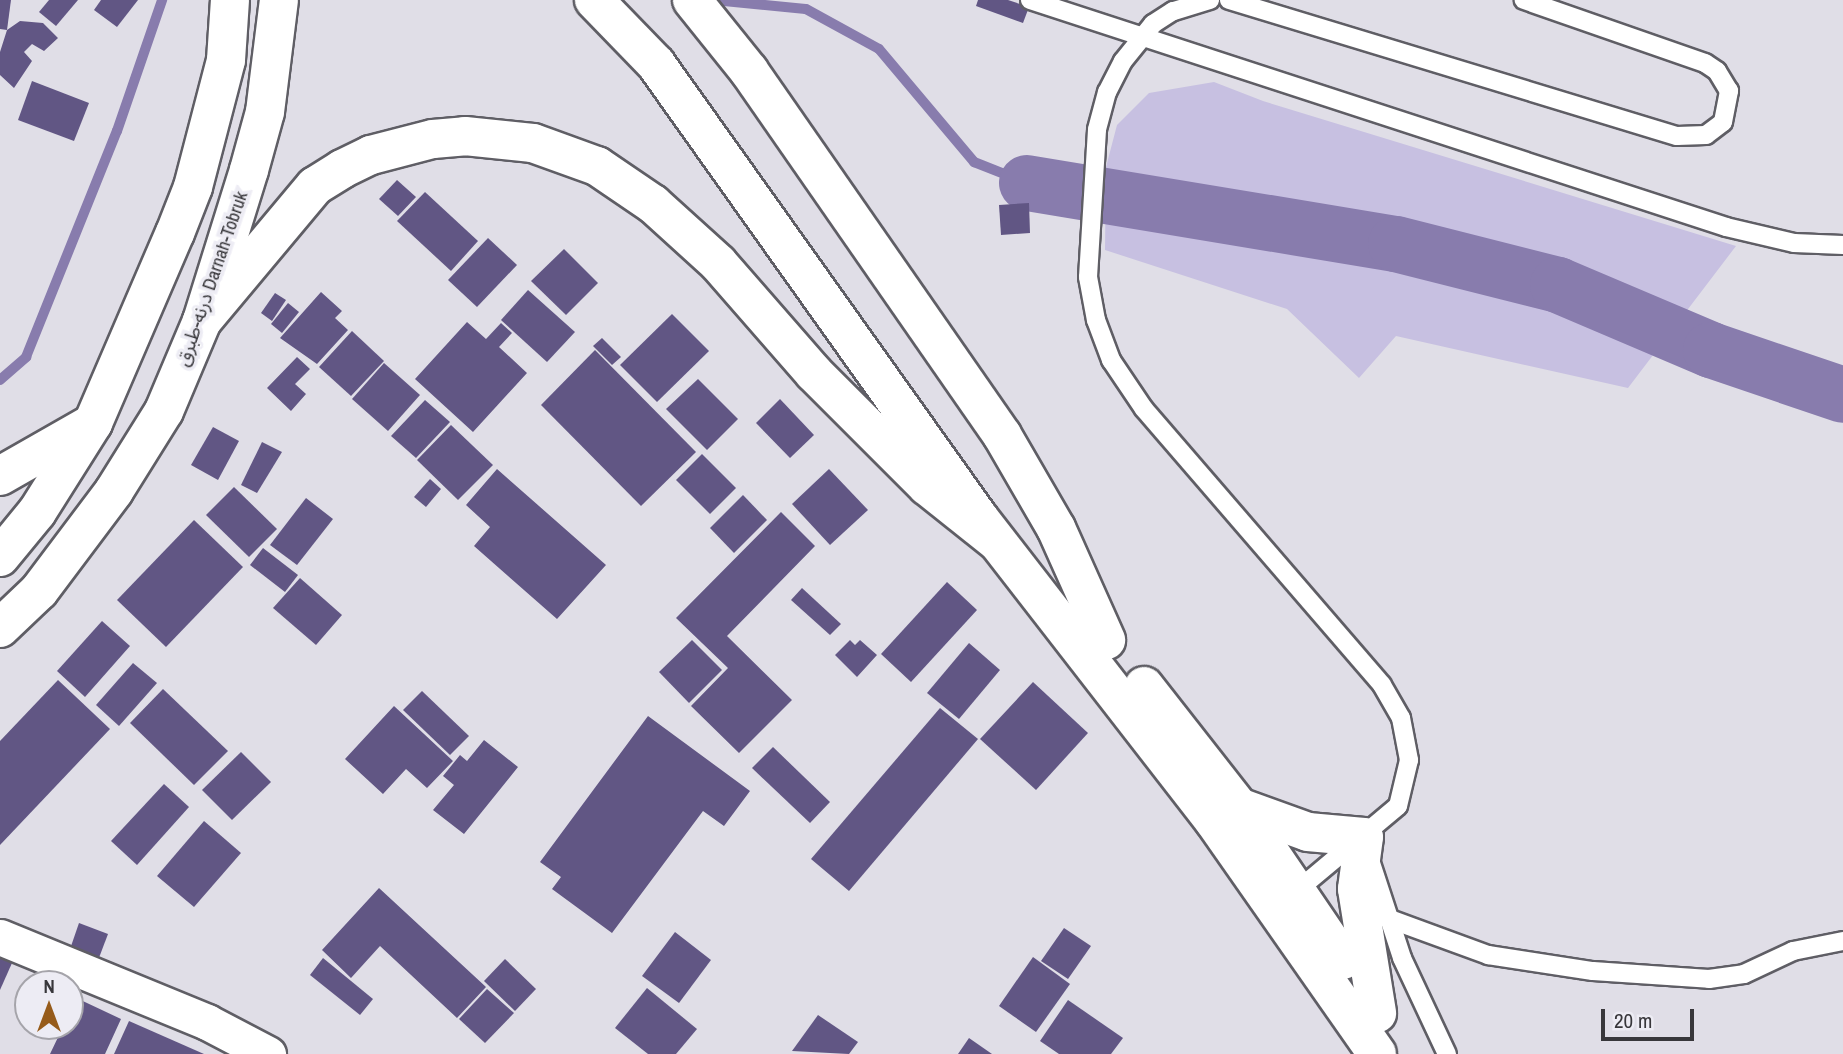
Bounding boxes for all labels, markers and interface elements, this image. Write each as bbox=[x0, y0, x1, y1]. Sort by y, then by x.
street label: درنه-طبرق Darnah-Tobruk bbox=[171, 189, 253, 369]
north arrow bbox=[14, 970, 84, 1040]
text: N bbox=[43, 973, 55, 999]
scale bar bbox=[1605, 995, 1698, 1038]
text: 20 m bbox=[1614, 1006, 1652, 1035]

